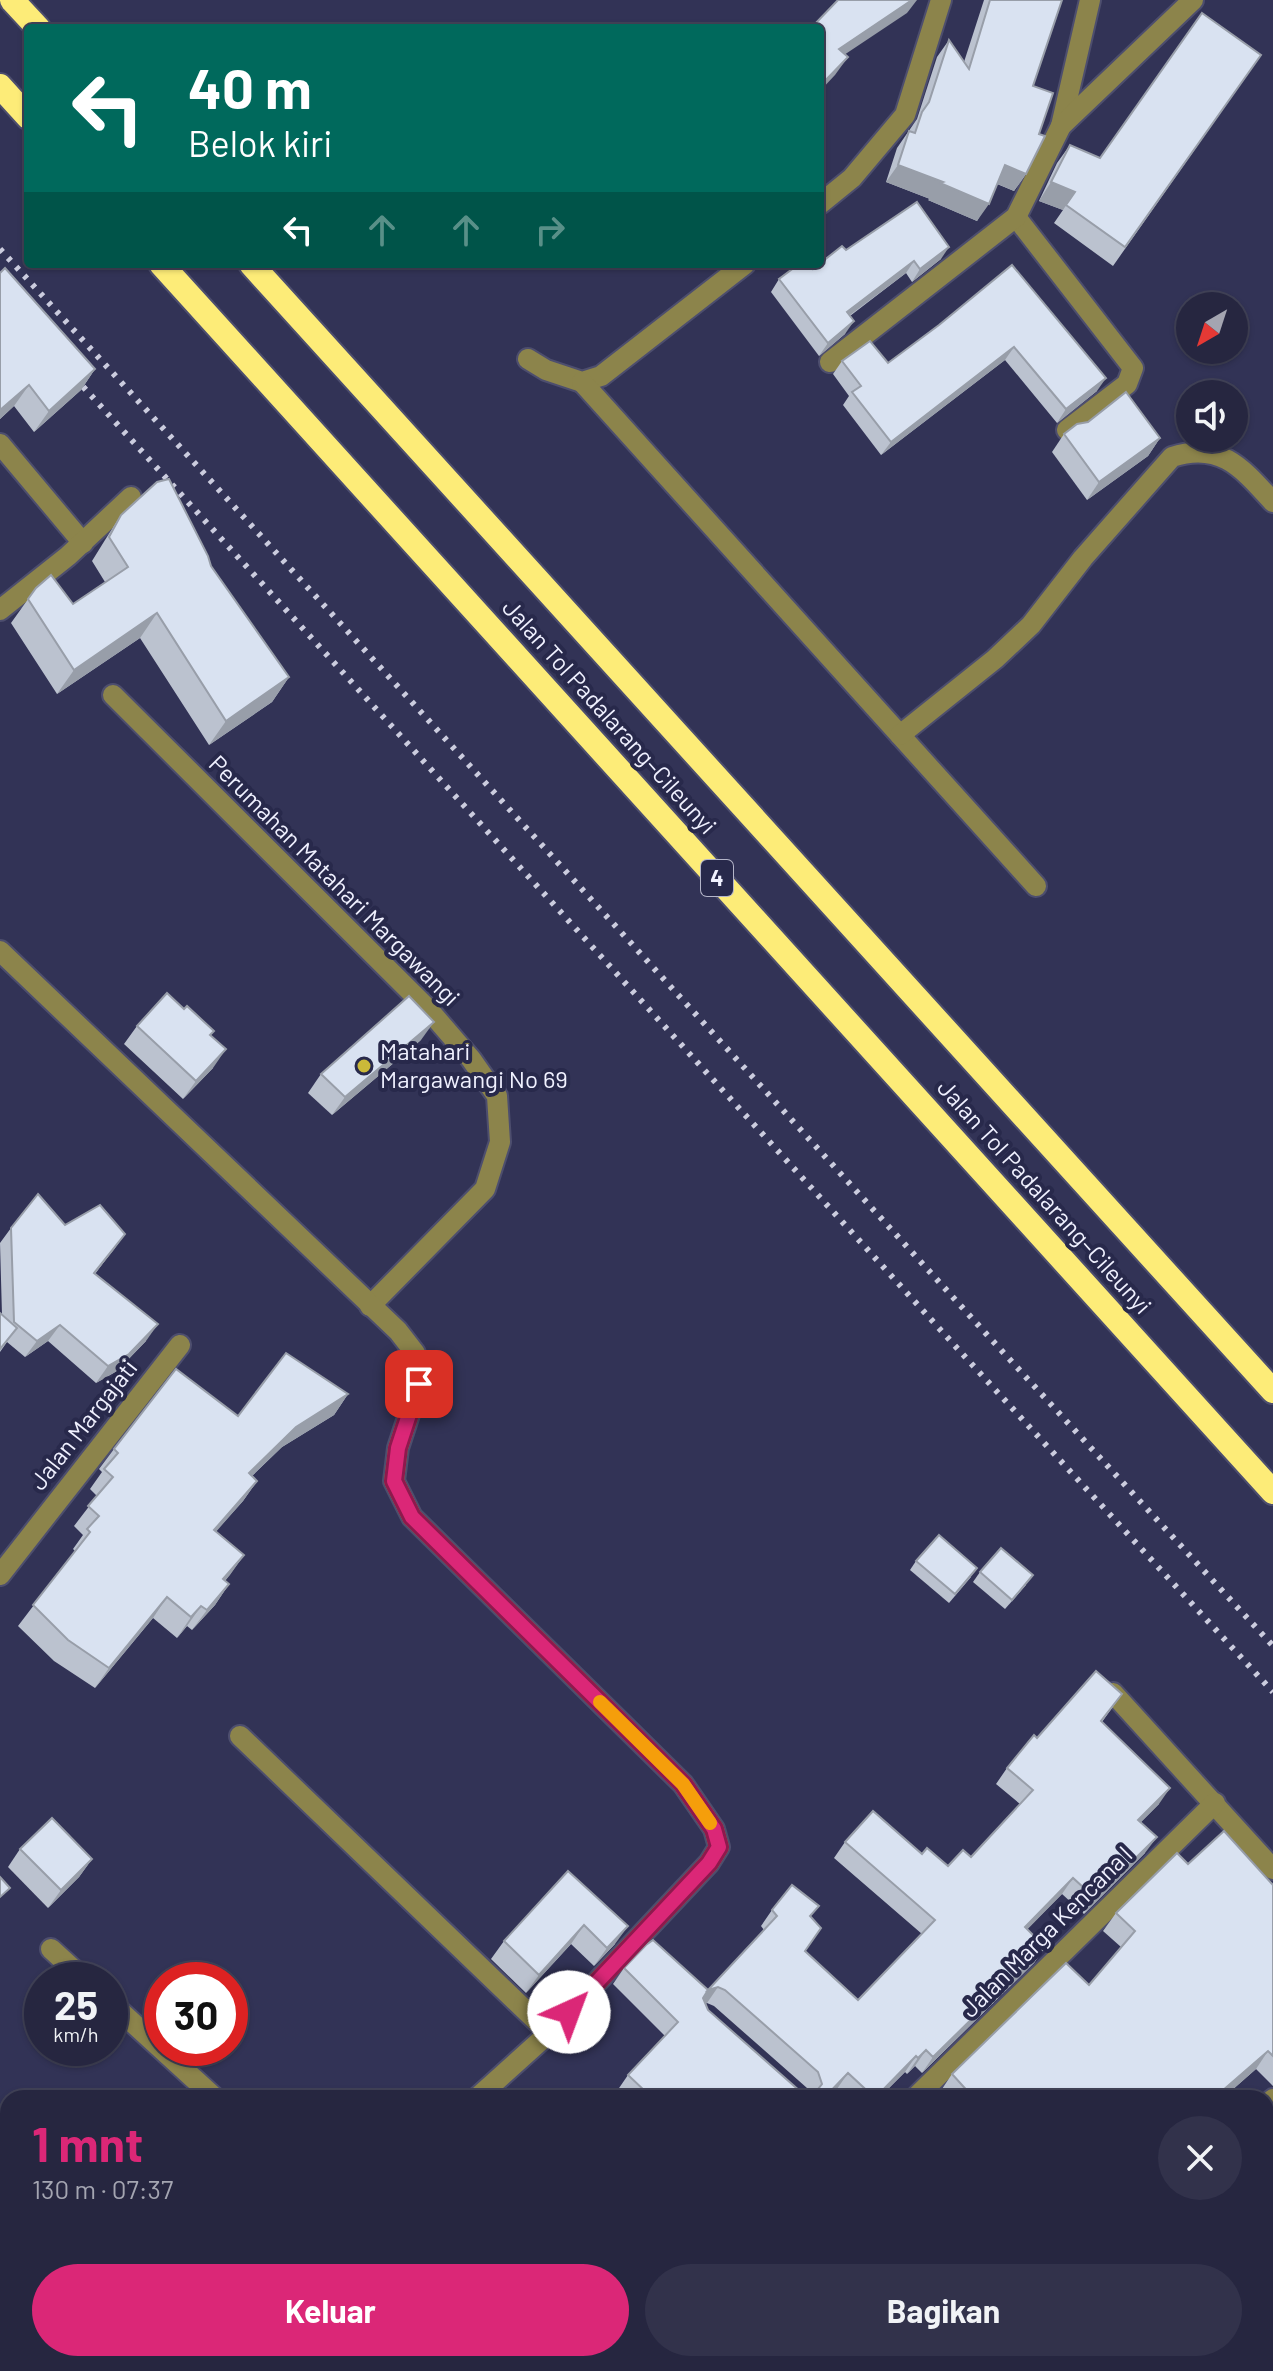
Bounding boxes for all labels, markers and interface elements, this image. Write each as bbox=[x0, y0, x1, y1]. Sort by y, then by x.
text: 40 m bbox=[188, 53, 312, 120]
icon: left bbox=[56, 56, 160, 160]
text: Belok kiri bbox=[188, 121, 332, 164]
icon: left bbox=[276, 208, 320, 252]
icon: ahead bbox=[360, 208, 404, 252]
icon: ahead bbox=[444, 208, 488, 252]
icon: right bbox=[528, 208, 572, 252]
north arrow bbox=[1176, 292, 1248, 364]
map controls bbox=[1176, 292, 1248, 452]
button: sound bbox=[1176, 380, 1248, 452]
street label: Jalan Tol Padalarang–Cileunyi bbox=[497, 593, 723, 839]
street label: Perumahan Matahari Margawangi bbox=[204, 749, 466, 1011]
road number: 4 bbox=[701, 860, 733, 896]
place label: Matahari Margawangi No 69 bbox=[380, 1036, 568, 1093]
marker: Matahari Margawangi No 69 bbox=[355, 1057, 373, 1075]
street label: Jalan Tol Padalarang–Cileunyi bbox=[932, 1073, 1158, 1319]
pin bbox=[385, 1350, 453, 1418]
street label: Jalan Margajati bbox=[23, 1353, 143, 1495]
icon: arrive bbox=[397, 1362, 441, 1406]
street label: Jalan Marga Kencana I bbox=[954, 1839, 1138, 2023]
speed limit sign: 30 bbox=[144, 1962, 248, 2066]
position arrow bbox=[527, 1970, 611, 2054]
text: 25 bbox=[54, 1980, 98, 2028]
text: km/h bbox=[53, 2022, 99, 2046]
text: 1 mnt bbox=[32, 2114, 143, 2172]
button: close bbox=[1158, 2116, 1242, 2200]
text: 130 m · 07:37 bbox=[32, 2173, 173, 2204]
button: Keluar bbox=[32, 2264, 629, 2356]
button: Bagikan bbox=[645, 2264, 1242, 2356]

